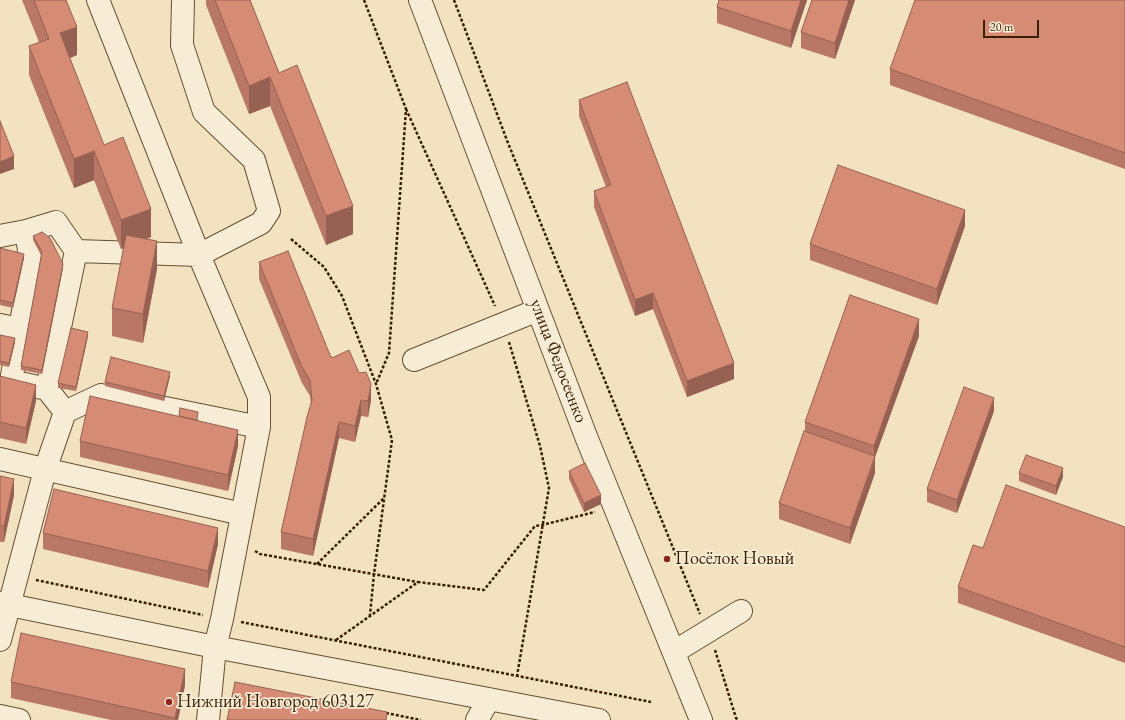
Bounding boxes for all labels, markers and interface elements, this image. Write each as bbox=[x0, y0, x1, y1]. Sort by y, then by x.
scale bar bbox=[985, 12, 1041, 38]
text: 20 m bbox=[990, 19, 1013, 35]
street label: улица Федосеенко bbox=[524, 296, 592, 426]
place label: Посёлок Новый bbox=[675, 548, 794, 570]
marker: Посёлок Новый bbox=[662, 554, 672, 564]
place label: Нижний Новгород 603127 bbox=[177, 691, 374, 713]
marker: Нижний Новгород 603127 bbox=[164, 697, 174, 707]

